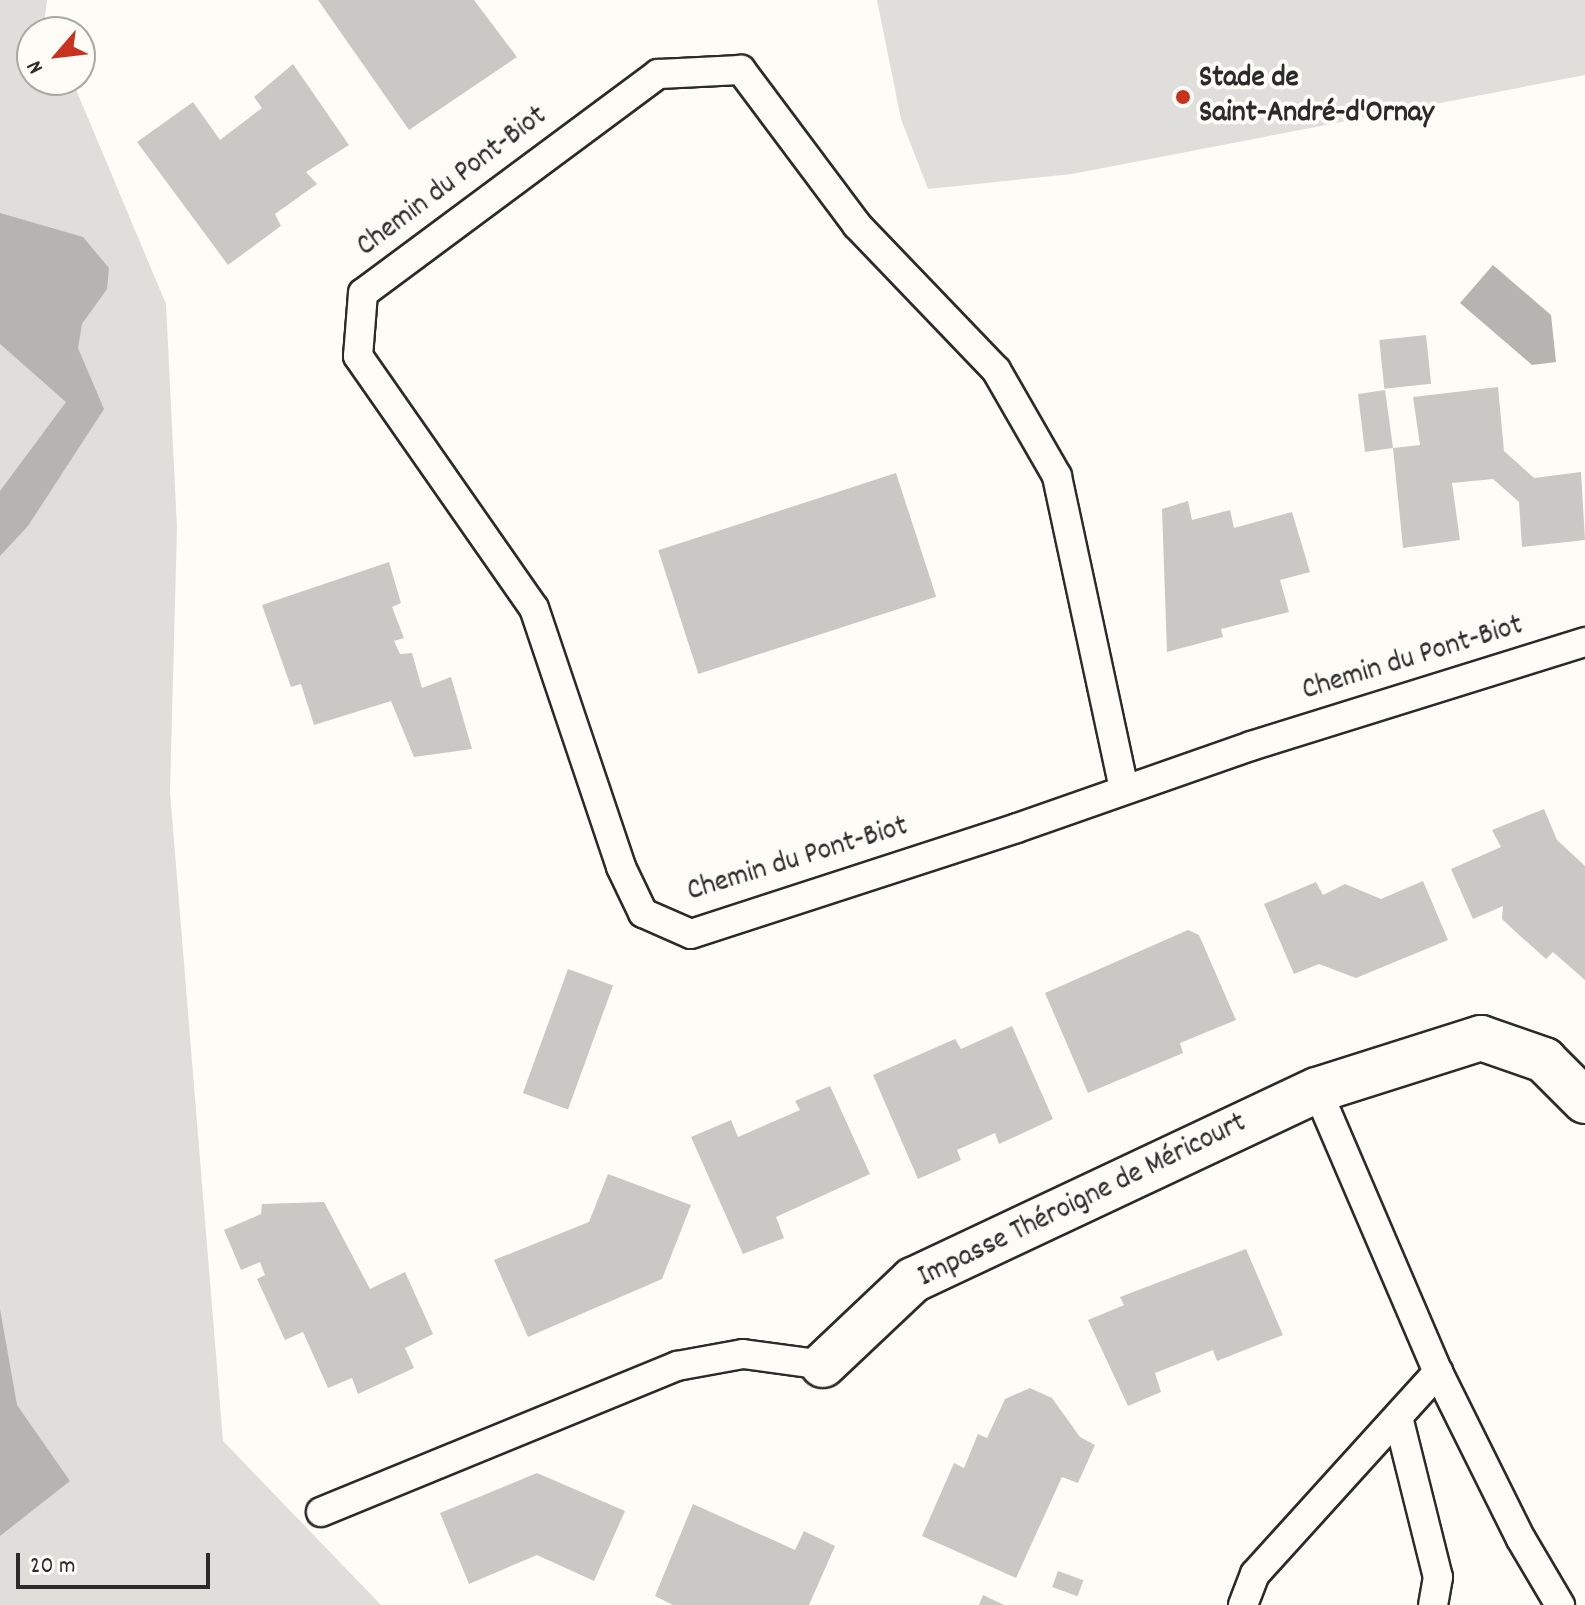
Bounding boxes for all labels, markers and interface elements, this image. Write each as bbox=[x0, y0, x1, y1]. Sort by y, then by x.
north arrow bbox=[16, 16, 96, 96]
text: N bbox=[20, 54, 52, 79]
place label: Stade de Saint-André-d'Ornay bbox=[1199, 62, 1434, 132]
marker: Stade de Saint-André-d'Ornay bbox=[1174, 88, 1192, 106]
street label: Chemin du Pont-Biot bbox=[351, 100, 555, 266]
street label: Chemin du Pont-Biot bbox=[1298, 609, 1528, 711]
street label: Chemin du Pont-Biot bbox=[683, 810, 913, 912]
street label: Impasse Théroigne de Méricourt bbox=[913, 1107, 1253, 1297]
scale bar bbox=[20, 1537, 214, 1587]
text: 20 m bbox=[30, 1550, 76, 1584]

